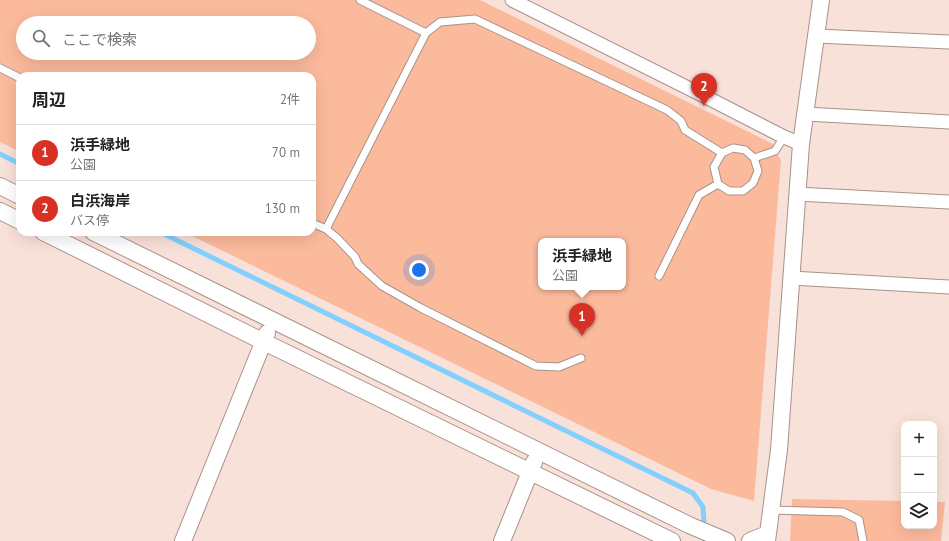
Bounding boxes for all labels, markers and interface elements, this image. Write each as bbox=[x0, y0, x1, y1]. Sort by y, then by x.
search box bbox=[16, 16, 316, 60]
icon: search bbox=[30, 27, 52, 49]
text: ここで検索 bbox=[62, 30, 137, 49]
pin: 2 bbox=[691, 73, 717, 106]
text: 周辺 bbox=[32, 89, 66, 111]
text: 2件 bbox=[280, 91, 300, 108]
text: 浜手緑地 bbox=[70, 135, 130, 154]
text: 1 bbox=[41, 144, 49, 161]
text: 70 m bbox=[272, 144, 300, 161]
text: 公園 bbox=[70, 156, 96, 173]
text: 白浜海岸 bbox=[70, 191, 130, 210]
text: 2 bbox=[41, 200, 49, 217]
text: 130 m bbox=[265, 200, 300, 217]
text: バス停 bbox=[70, 212, 109, 229]
popup bbox=[538, 238, 626, 290]
text: 浜手緑地 bbox=[552, 246, 612, 265]
your location bbox=[409, 260, 429, 280]
text: 公園 bbox=[552, 267, 578, 284]
pin: 1 bbox=[569, 303, 595, 336]
map controls bbox=[901, 421, 937, 529]
button: + bbox=[901, 421, 937, 457]
button: − bbox=[901, 457, 937, 493]
button: layers bbox=[901, 493, 937, 529]

